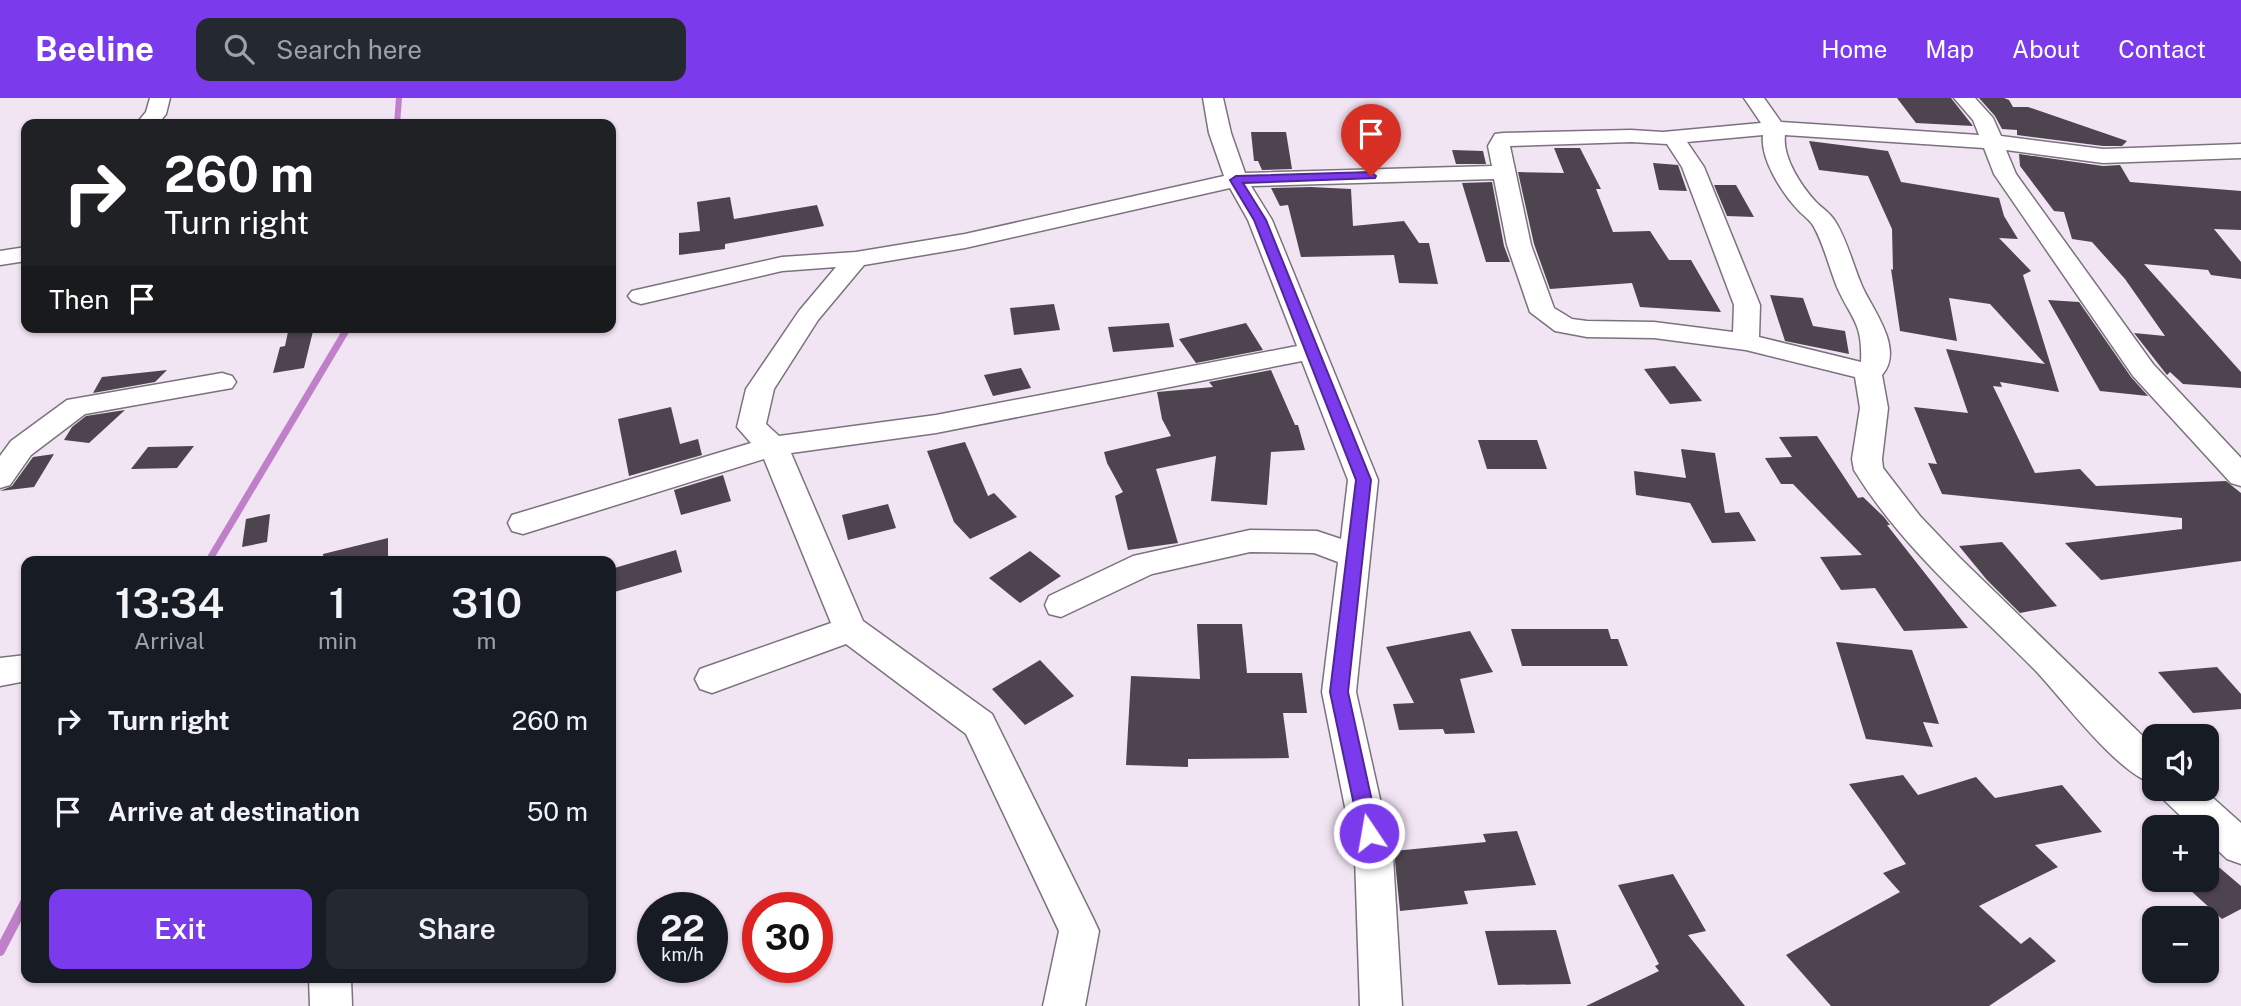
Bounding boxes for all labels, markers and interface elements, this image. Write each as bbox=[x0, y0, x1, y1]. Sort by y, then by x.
search box bbox=[196, 18, 686, 81]
text: Beeline bbox=[35, 30, 154, 68]
icon: search bbox=[220, 30, 258, 68]
text: Search here bbox=[276, 34, 422, 65]
text: Home bbox=[1821, 35, 1887, 63]
text: Map bbox=[1925, 35, 1974, 63]
text: About bbox=[2012, 35, 2080, 63]
text: Contact bbox=[2118, 35, 2206, 63]
pin bbox=[1341, 104, 1401, 176]
icon: arrive bbox=[1352, 115, 1390, 153]
text: 260 m bbox=[164, 145, 314, 203]
icon: right bbox=[49, 147, 140, 238]
text: Turn right bbox=[164, 204, 309, 241]
icon: arrive bbox=[123, 280, 161, 318]
text: Then bbox=[49, 284, 109, 315]
text: 13:34 bbox=[115, 578, 224, 627]
text: 1 bbox=[329, 578, 346, 627]
text: 310 bbox=[451, 578, 522, 627]
text: Arrival bbox=[134, 627, 205, 654]
text: min bbox=[318, 627, 357, 654]
text: m bbox=[477, 627, 497, 654]
icon: right bbox=[49, 702, 87, 740]
text: Turn right bbox=[108, 705, 230, 736]
text: 260 m bbox=[512, 705, 588, 736]
map controls bbox=[2142, 724, 2219, 983]
button: sound bbox=[2142, 724, 2219, 801]
icon: arrive bbox=[49, 793, 87, 831]
text: Arrive at destination bbox=[108, 796, 360, 827]
text: 50 m bbox=[527, 796, 588, 827]
position arrow bbox=[1332, 796, 1406, 870]
button: + bbox=[2142, 815, 2219, 892]
button: Exit bbox=[49, 889, 312, 969]
button: Share bbox=[326, 889, 588, 969]
speed limit sign: 30 bbox=[742, 892, 833, 983]
button: − bbox=[2142, 906, 2219, 983]
text: 22 bbox=[660, 908, 705, 949]
text: km/h bbox=[661, 944, 704, 965]

